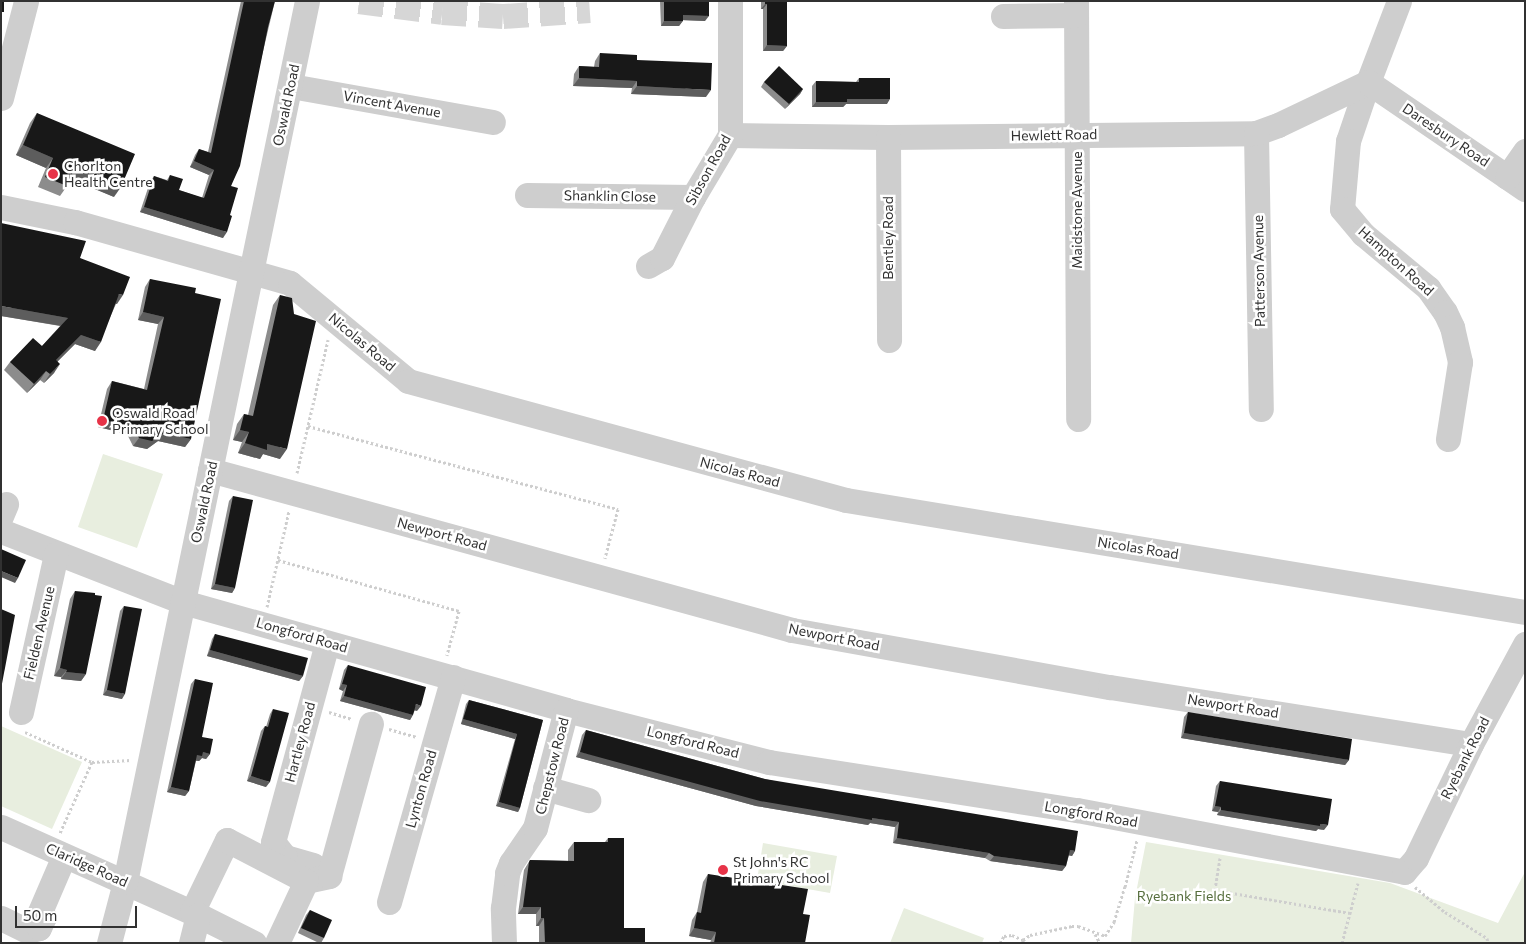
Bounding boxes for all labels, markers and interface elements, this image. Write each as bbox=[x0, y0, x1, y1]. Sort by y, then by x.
street label: Oswald Road bbox=[269, 63, 303, 147]
street label: Vincent Avenue bbox=[342, 87, 442, 121]
street label: Daresbury Road bbox=[1399, 100, 1493, 170]
street label: Hewlett Road bbox=[1011, 126, 1097, 144]
street label: Sibson Road bbox=[682, 132, 734, 208]
street label: Maidstone Avenue bbox=[1069, 151, 1085, 269]
place label: Chorlton Health Centre bbox=[64, 158, 153, 190]
marker: Chorlton Health Centre bbox=[46, 167, 60, 181]
street label: Shanklin Close bbox=[564, 187, 656, 205]
street label: Bentley Road bbox=[880, 196, 896, 280]
street label: Patterson Avenue bbox=[1250, 215, 1268, 327]
street label: Hampton Road bbox=[1355, 223, 1437, 299]
street label: Nicolas Road bbox=[325, 309, 399, 375]
place label: Oswald Road Primary School bbox=[112, 405, 208, 438]
marker: Oswald Road Primary School bbox=[96, 415, 108, 427]
street label: Nicolas Road bbox=[698, 453, 782, 491]
street label: Oswald Road bbox=[187, 460, 221, 544]
street label: Newport Road bbox=[395, 514, 489, 554]
street label: Nicolas Road bbox=[1096, 533, 1180, 563]
street label: Fielden Avenue bbox=[20, 585, 58, 681]
street label: Longford Road bbox=[254, 614, 350, 656]
street label: Newport Road bbox=[787, 620, 881, 654]
street label: Newport Road bbox=[1186, 690, 1280, 722]
street label: Hartley Road bbox=[281, 700, 319, 784]
street label: Ryebank Road bbox=[1437, 714, 1493, 802]
street label: Chepstow Road bbox=[532, 716, 572, 816]
street label: Longford Road bbox=[645, 722, 741, 762]
street label: Lynton Road bbox=[402, 748, 440, 830]
street label: Longford Road bbox=[1043, 798, 1139, 830]
street label: Claridge Road bbox=[43, 839, 131, 891]
place label: St John's RC Primary School bbox=[733, 854, 829, 886]
marker: St John's RC Primary School bbox=[717, 864, 729, 876]
park label: Ryebank Fields bbox=[1137, 888, 1231, 904]
scale bar bbox=[18, 896, 140, 928]
text: 50 m bbox=[23, 906, 57, 924]

